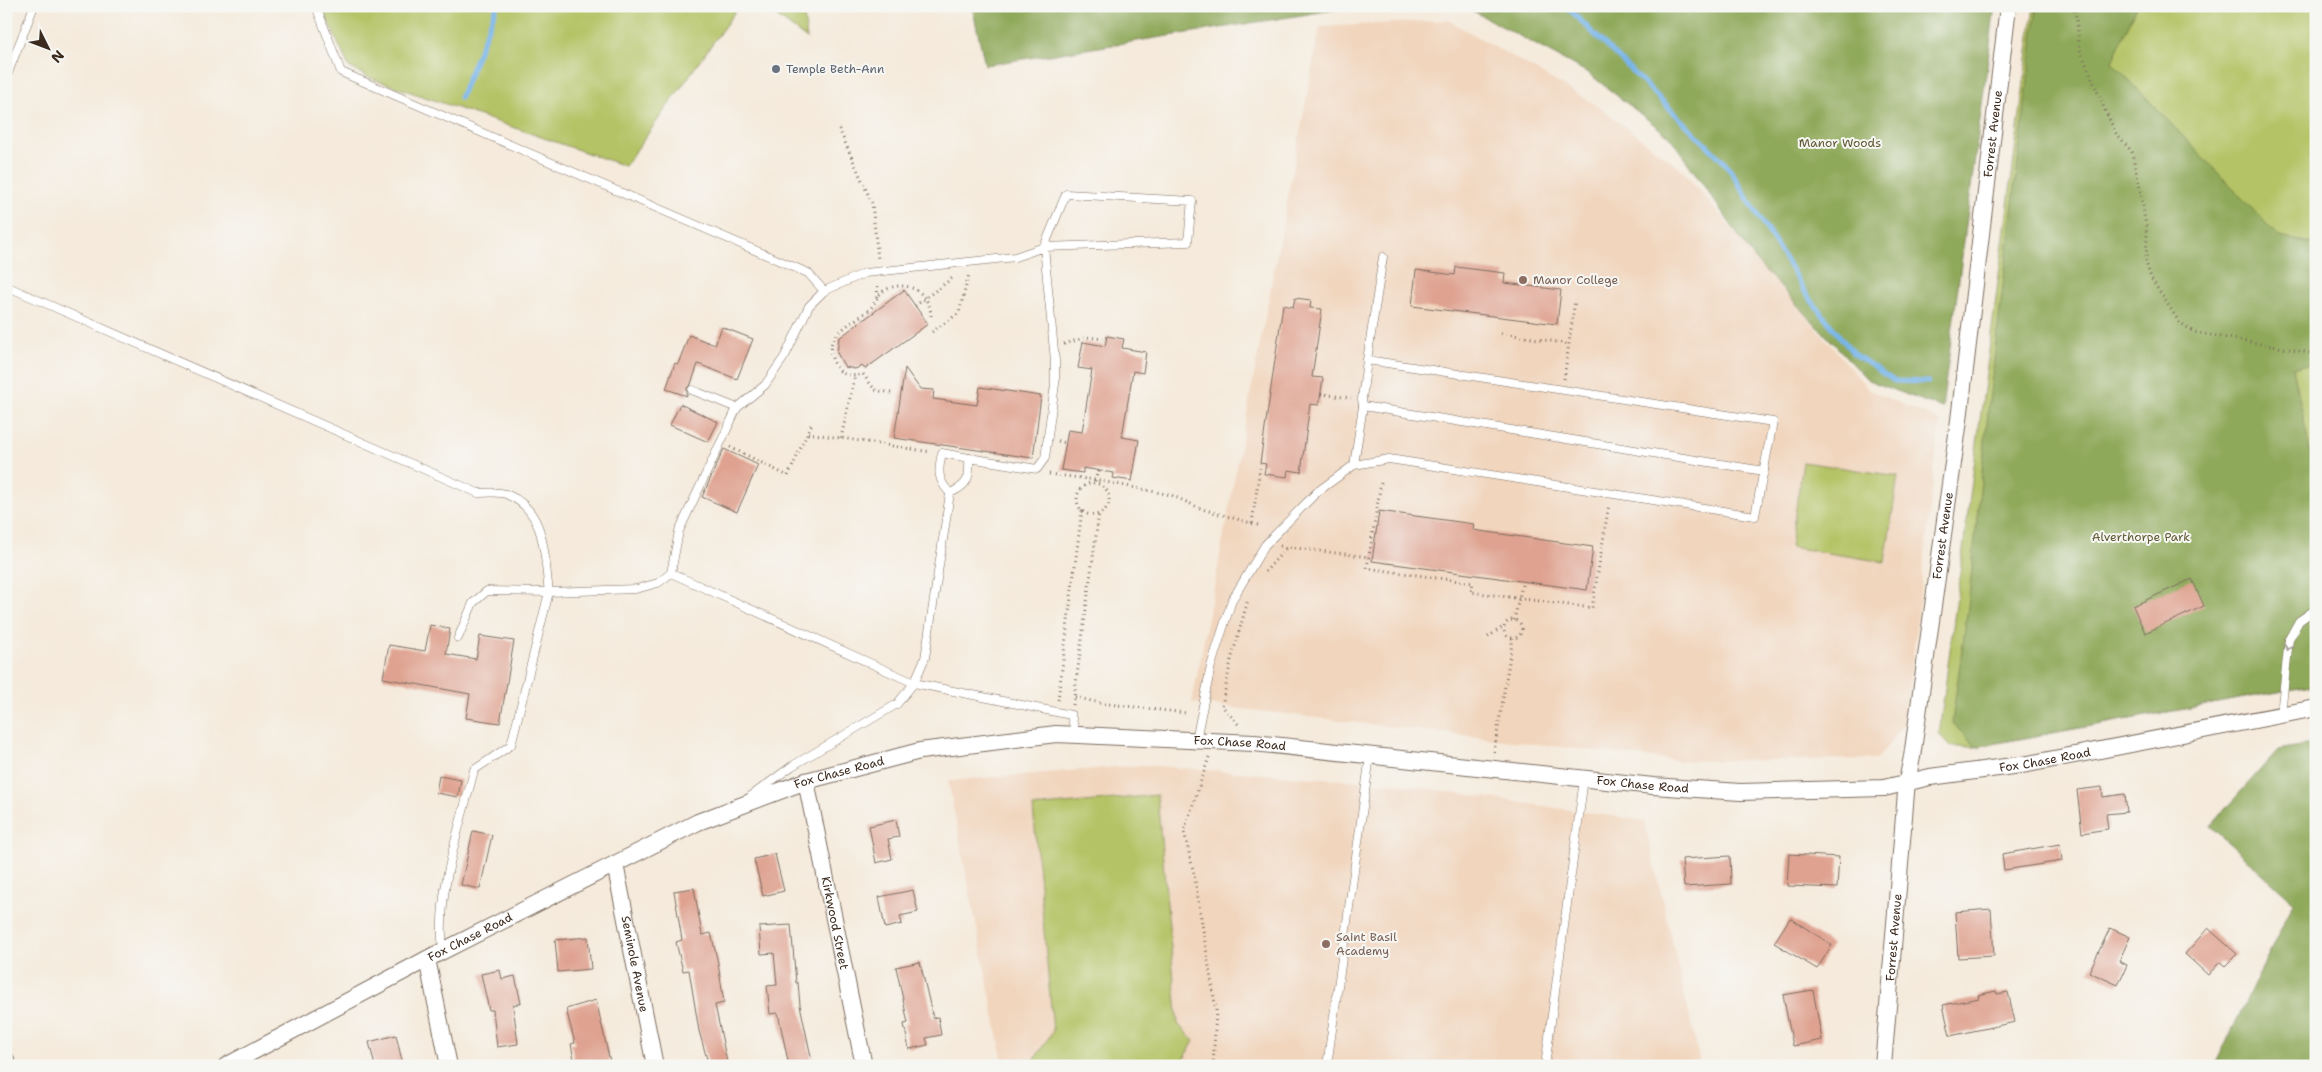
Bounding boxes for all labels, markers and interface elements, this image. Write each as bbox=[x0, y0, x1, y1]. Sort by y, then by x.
north arrow bbox=[22, 22, 72, 72]
text: N bbox=[47, 47, 68, 67]
place label: Temple Beth-Ann bbox=[786, 61, 884, 77]
marker: Temple Beth-Ann bbox=[770, 63, 782, 75]
street label: Forrest Avenue bbox=[1980, 89, 2006, 178]
park label: Manor Woods bbox=[1799, 135, 1881, 151]
place label: Manor College bbox=[1533, 272, 1619, 288]
marker: Manor College bbox=[1517, 274, 1529, 286]
street label: Forrest Avenue bbox=[1929, 491, 1957, 580]
park label: Alverthorpe Park bbox=[2092, 529, 2190, 545]
one-way arrow bbox=[2283, 643, 2294, 651]
street label: Fox Chase Road bbox=[1193, 732, 1287, 754]
street label: Fox Chase Road bbox=[1998, 744, 2092, 776]
street label: Fox Chase Road bbox=[792, 753, 886, 793]
street label: Fox Chase Road bbox=[1596, 772, 1690, 796]
street label: Kirkwood Street bbox=[818, 875, 852, 971]
street label: Forrest Avenue bbox=[1882, 893, 1905, 982]
street label: Fox Chase Road bbox=[425, 909, 515, 965]
street label: Seminole Avenue bbox=[617, 914, 652, 1014]
place label: Saint Basil Academy bbox=[1336, 929, 1397, 959]
marker: Saint Basil Academy bbox=[1320, 938, 1332, 950]

